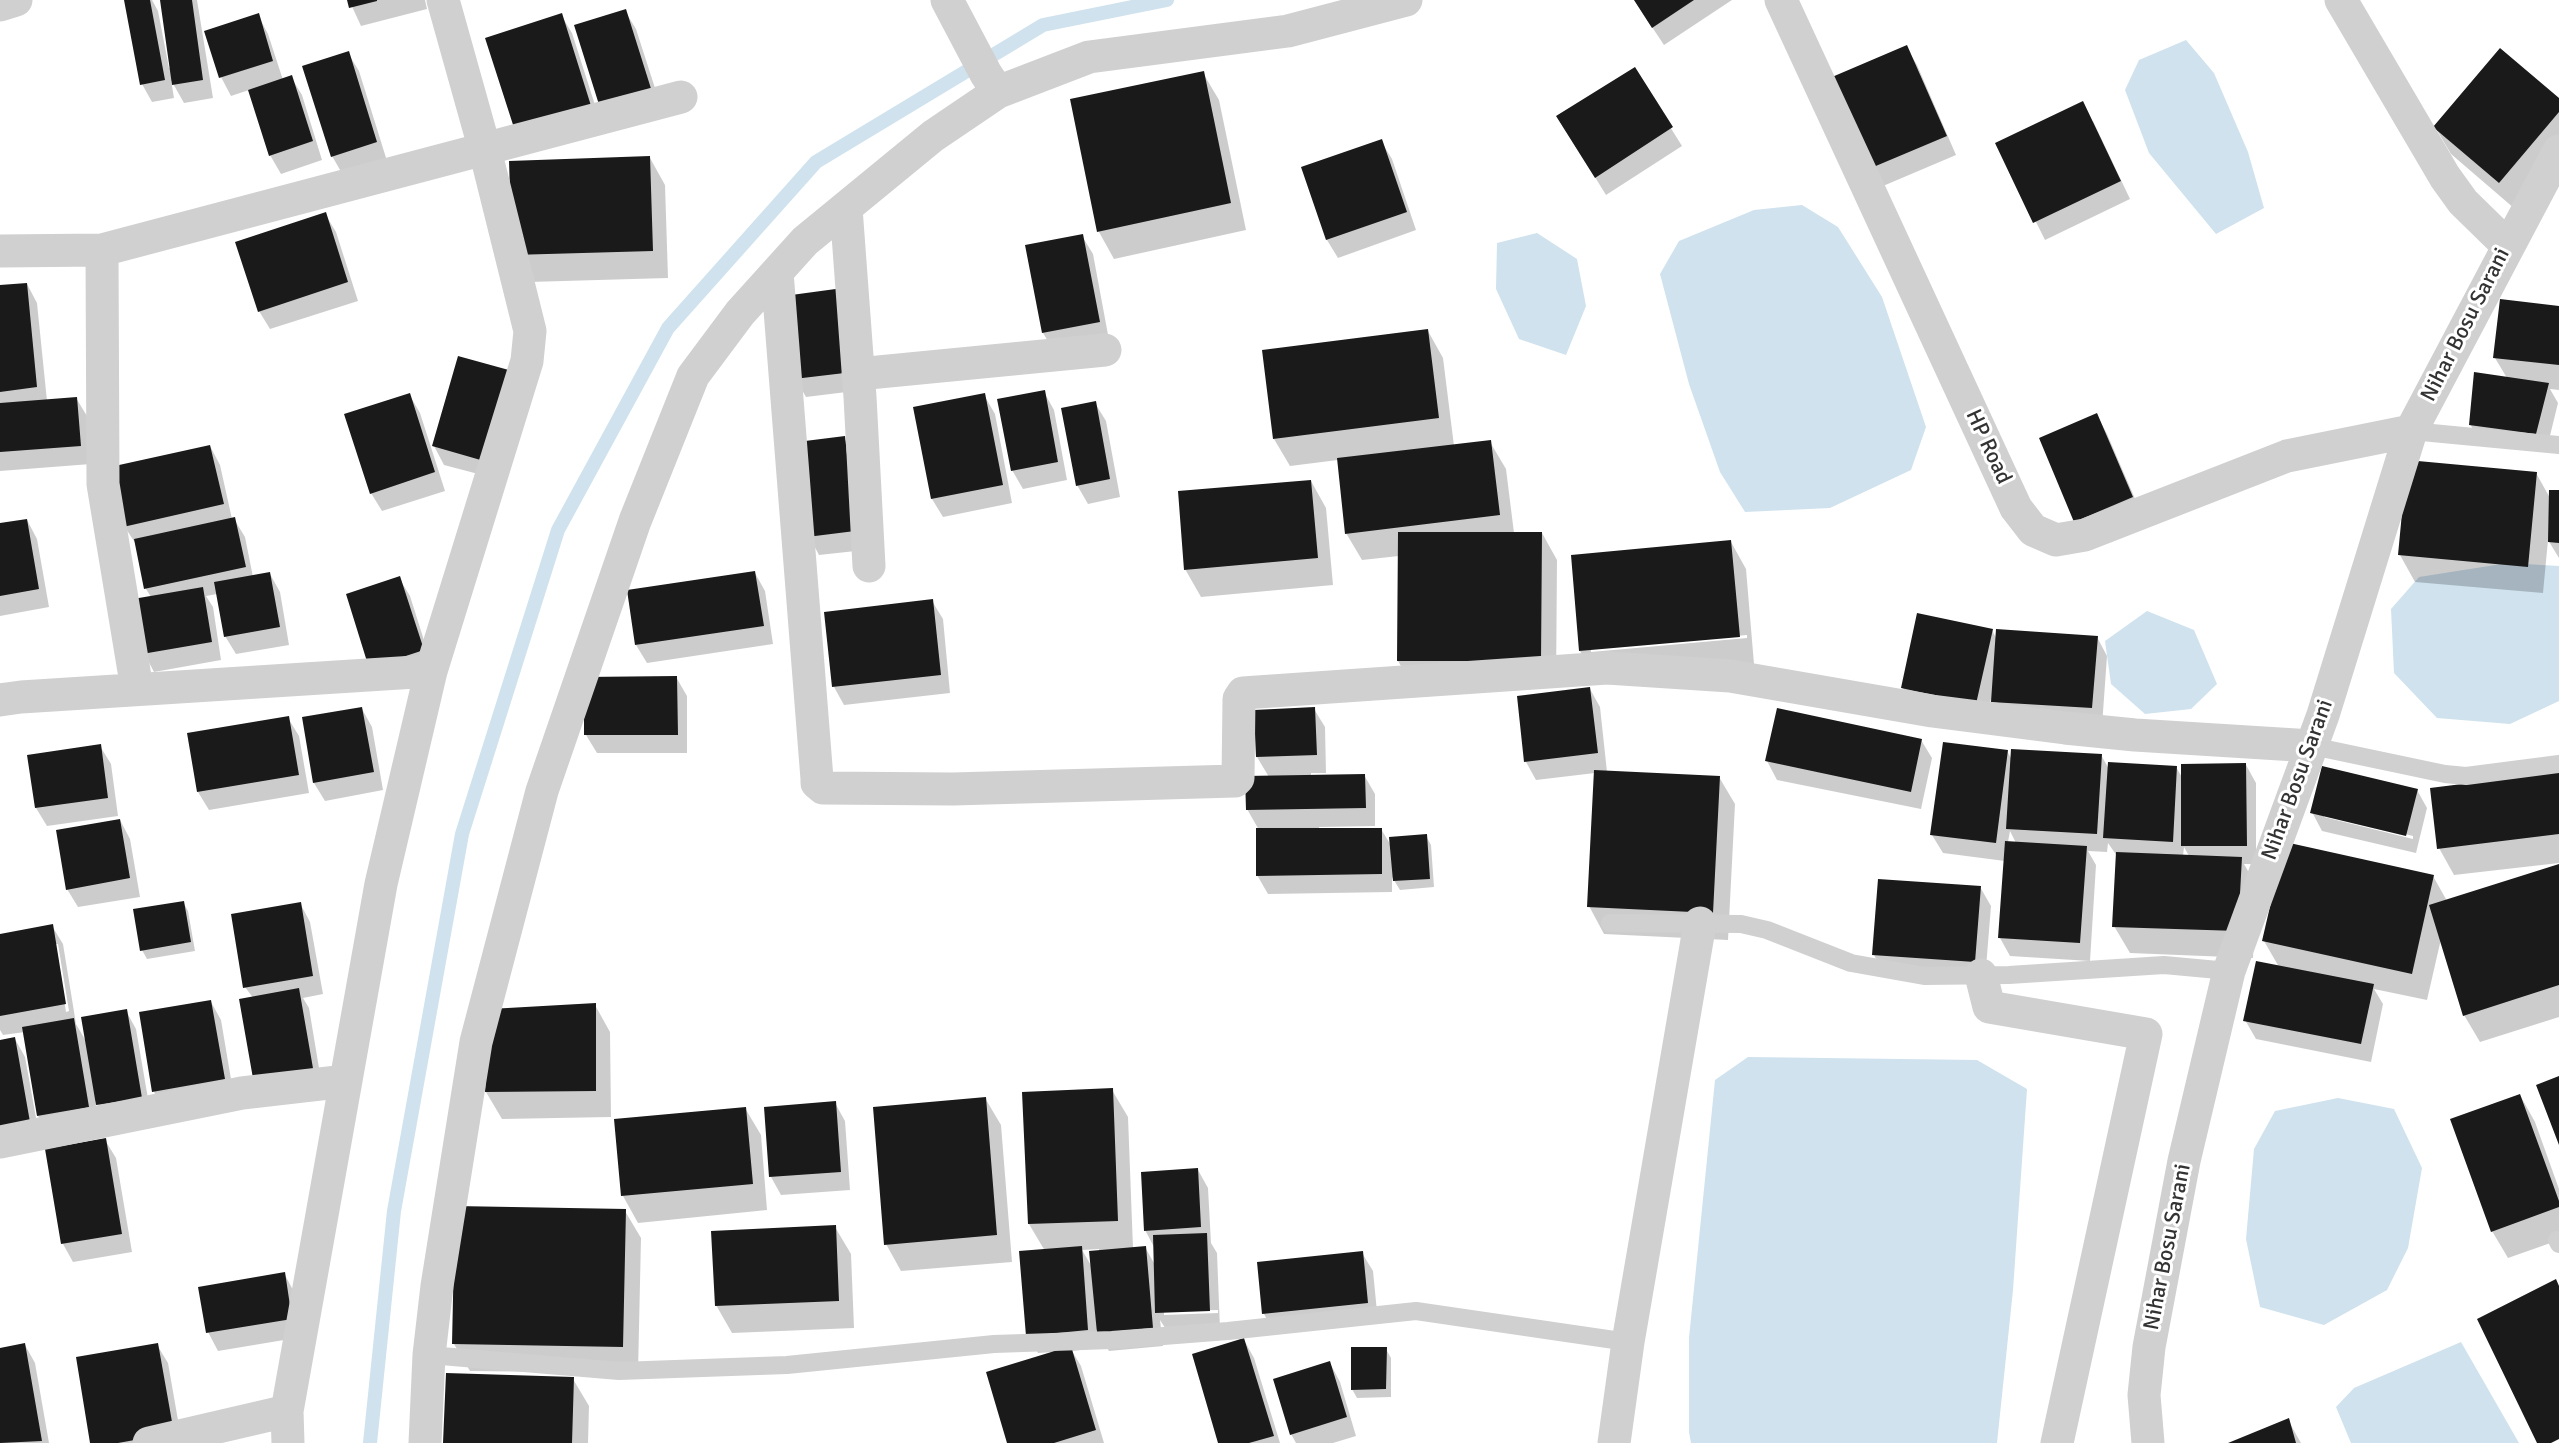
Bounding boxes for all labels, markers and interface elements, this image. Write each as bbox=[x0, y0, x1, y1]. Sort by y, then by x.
street label: Nihar Bosu Sarani bbox=[2416, 244, 2516, 406]
street label: HP Road bbox=[1959, 406, 2017, 488]
street label: Nihar Bosu Sarani bbox=[2257, 696, 2339, 864]
street label: Nihar Bosu Sarani bbox=[2139, 1162, 2197, 1332]

